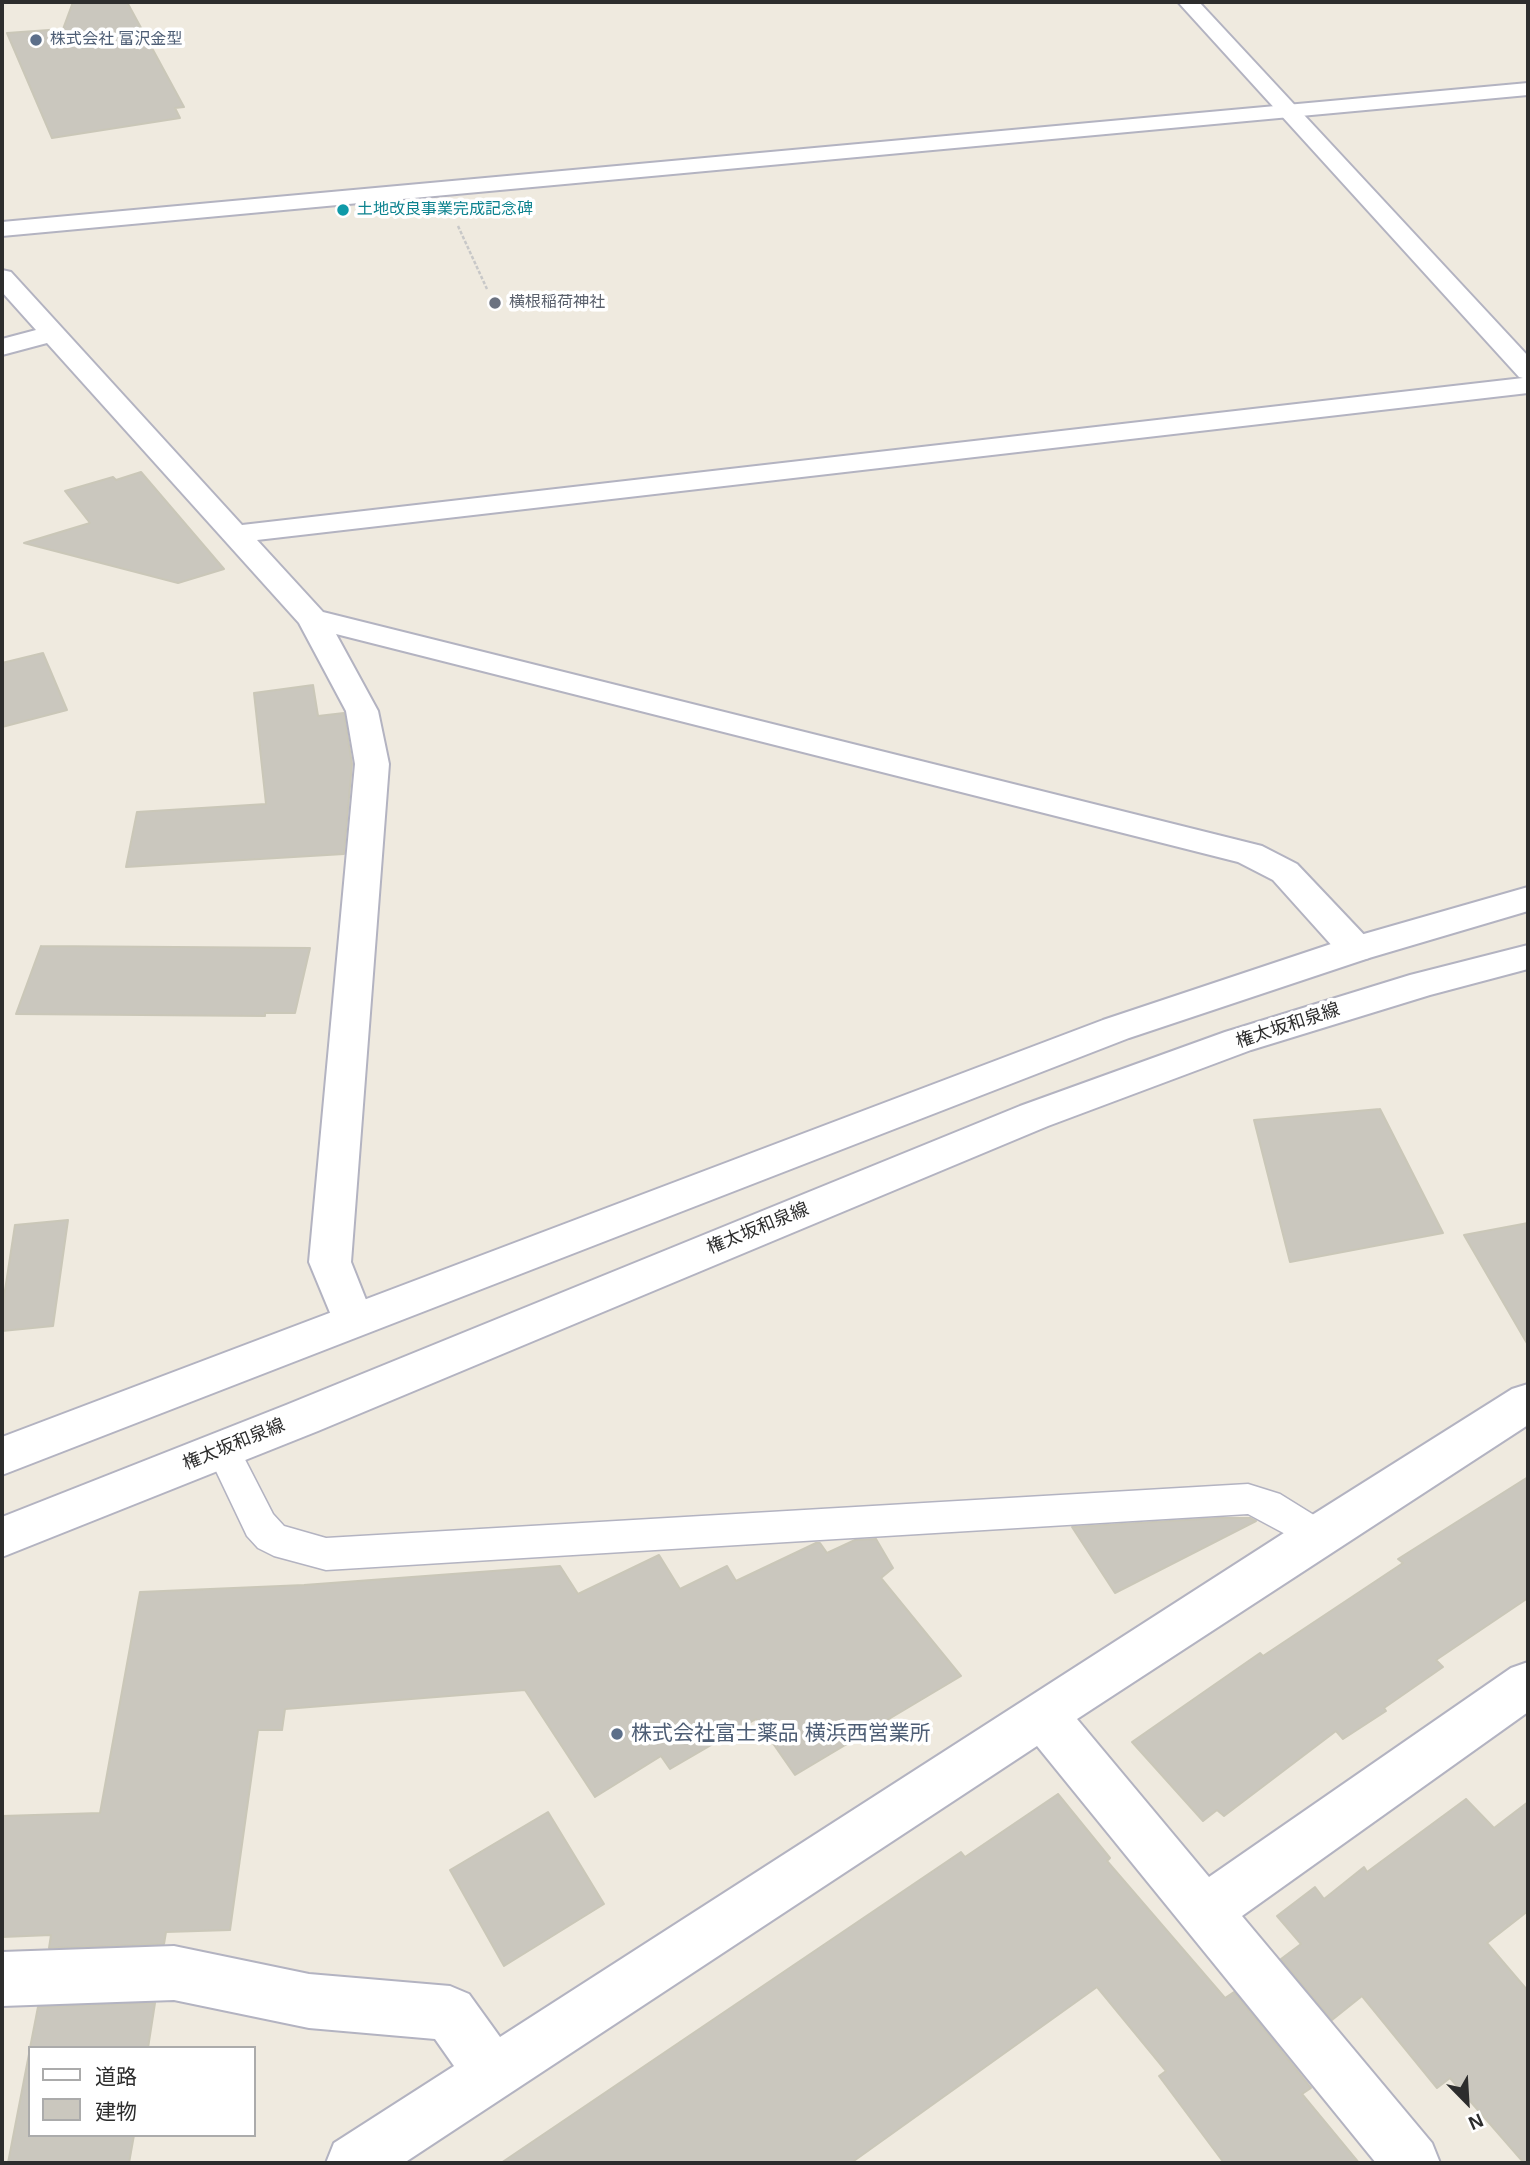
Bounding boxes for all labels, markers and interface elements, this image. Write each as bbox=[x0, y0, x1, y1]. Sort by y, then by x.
place label: 株式会社 富沢金型 bbox=[50, 30, 182, 50]
marker: 株式会社 富沢金型 bbox=[28, 32, 44, 48]
place label: 土地改良事業完成記念碑 bbox=[357, 200, 533, 220]
marker: 土地改良事業完成記念碑 bbox=[335, 202, 351, 218]
place label: 横根稲荷神社 bbox=[509, 293, 605, 313]
marker: 横根稲荷神社 bbox=[487, 295, 503, 311]
street label: 権太坂和泉線 bbox=[1233, 999, 1343, 1053]
street label: 権太坂和泉線 bbox=[704, 1199, 812, 1259]
street label: 権太坂和泉線 bbox=[180, 1415, 288, 1475]
place label: 株式会社富士薬品 横浜西営業所 bbox=[631, 1721, 931, 1747]
marker: 株式会社富士薬品 横浜西営業所 bbox=[609, 1726, 625, 1742]
legend bbox=[28, 2046, 256, 2137]
text: 道路 bbox=[95, 2065, 137, 2088]
north arrow bbox=[1432, 2067, 1502, 2137]
text: 建物 bbox=[95, 2100, 137, 2123]
text: N bbox=[1465, 2109, 1486, 2134]

